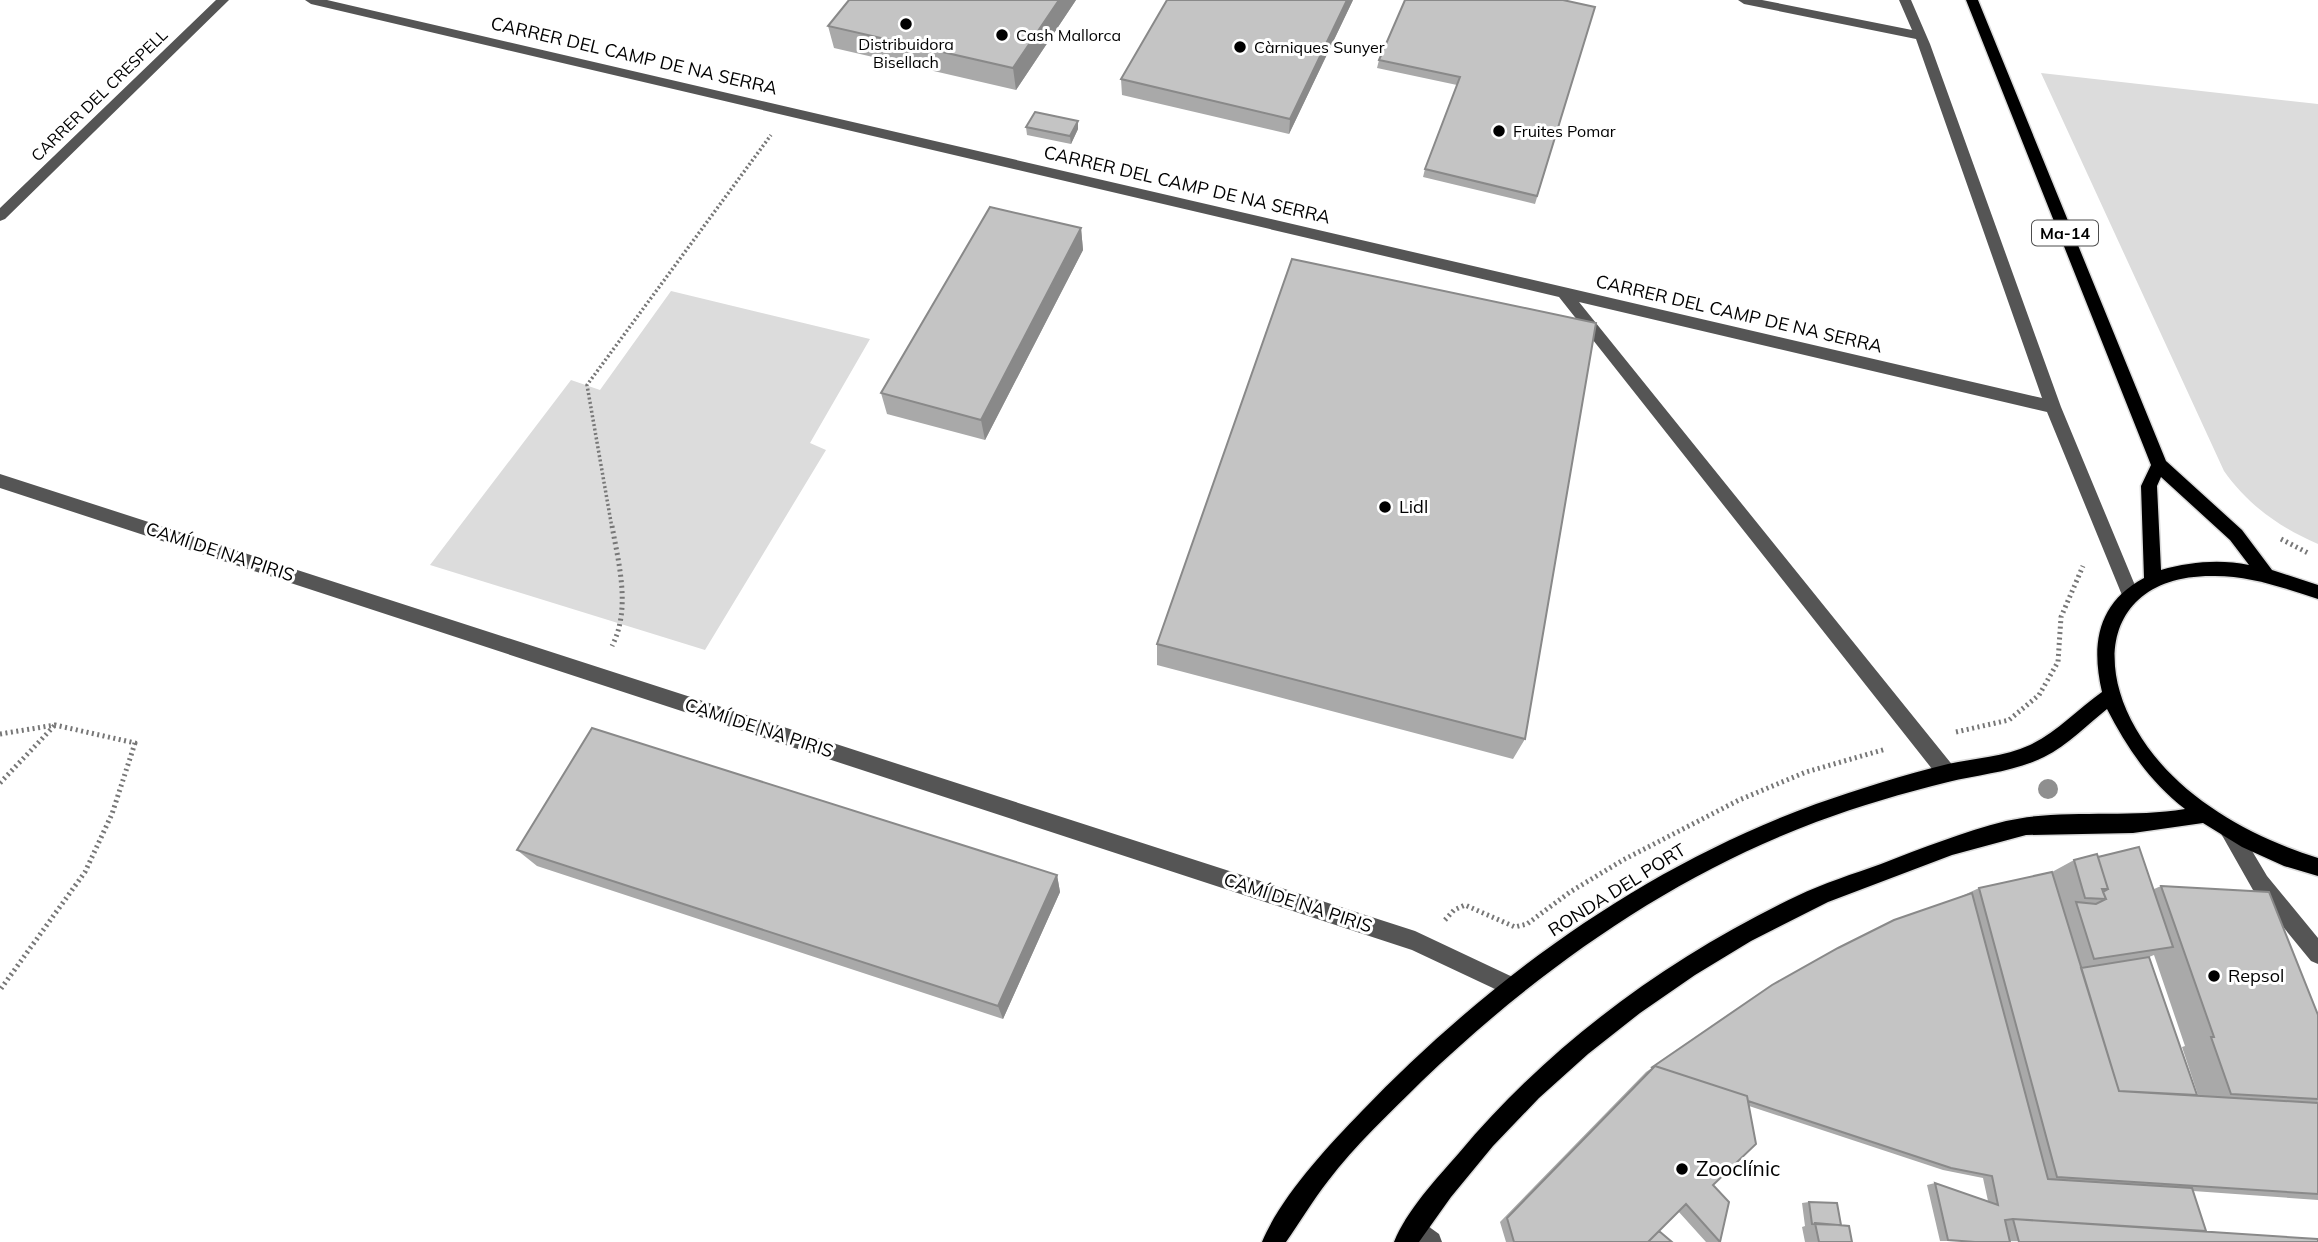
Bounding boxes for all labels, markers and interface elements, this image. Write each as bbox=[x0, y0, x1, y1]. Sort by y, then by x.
street label: CARRER DEL CAMP DE NA SERRA bbox=[489, 11, 780, 100]
marker: Distribuidora Bisellach bbox=[898, 16, 914, 32]
street label: CARRER DEL CRESPELL bbox=[27, 24, 172, 165]
place label: Cash Mallorca bbox=[1016, 25, 1121, 45]
marker: Cash Mallorca bbox=[994, 27, 1010, 43]
place label: Distribuidora Bisellach bbox=[858, 34, 954, 72]
place label: Càrniques Sunyer bbox=[1254, 37, 1385, 57]
marker: Càrniques Sunyer bbox=[1232, 39, 1248, 55]
place label: Fruites Pomar bbox=[1513, 121, 1616, 141]
marker: Fruites Pomar bbox=[1491, 123, 1507, 139]
street label: CARRER DEL CAMP DE NA SERRA bbox=[1042, 140, 1333, 229]
road number: Ma-14 bbox=[2032, 220, 2098, 246]
street label: CARRER DEL CAMP DE NA SERRA bbox=[1594, 269, 1885, 358]
place label: Lidl bbox=[1399, 495, 1428, 518]
marker: Lidl bbox=[1377, 499, 1393, 515]
street label: CAMÍ DE NA PIRIS bbox=[143, 517, 297, 586]
street label: CAMÍ DE NA PIRIS bbox=[682, 693, 836, 762]
street label: RONDA DEL PORT bbox=[1544, 838, 1690, 941]
street label: CAMÍ DE NA PIRIS bbox=[1221, 868, 1375, 937]
place label: Repsol bbox=[2228, 964, 2284, 987]
marker: Repsol bbox=[2206, 968, 2222, 984]
place label: Zooclínic bbox=[1696, 1155, 1780, 1181]
marker: Zooclínic bbox=[1674, 1161, 1690, 1177]

